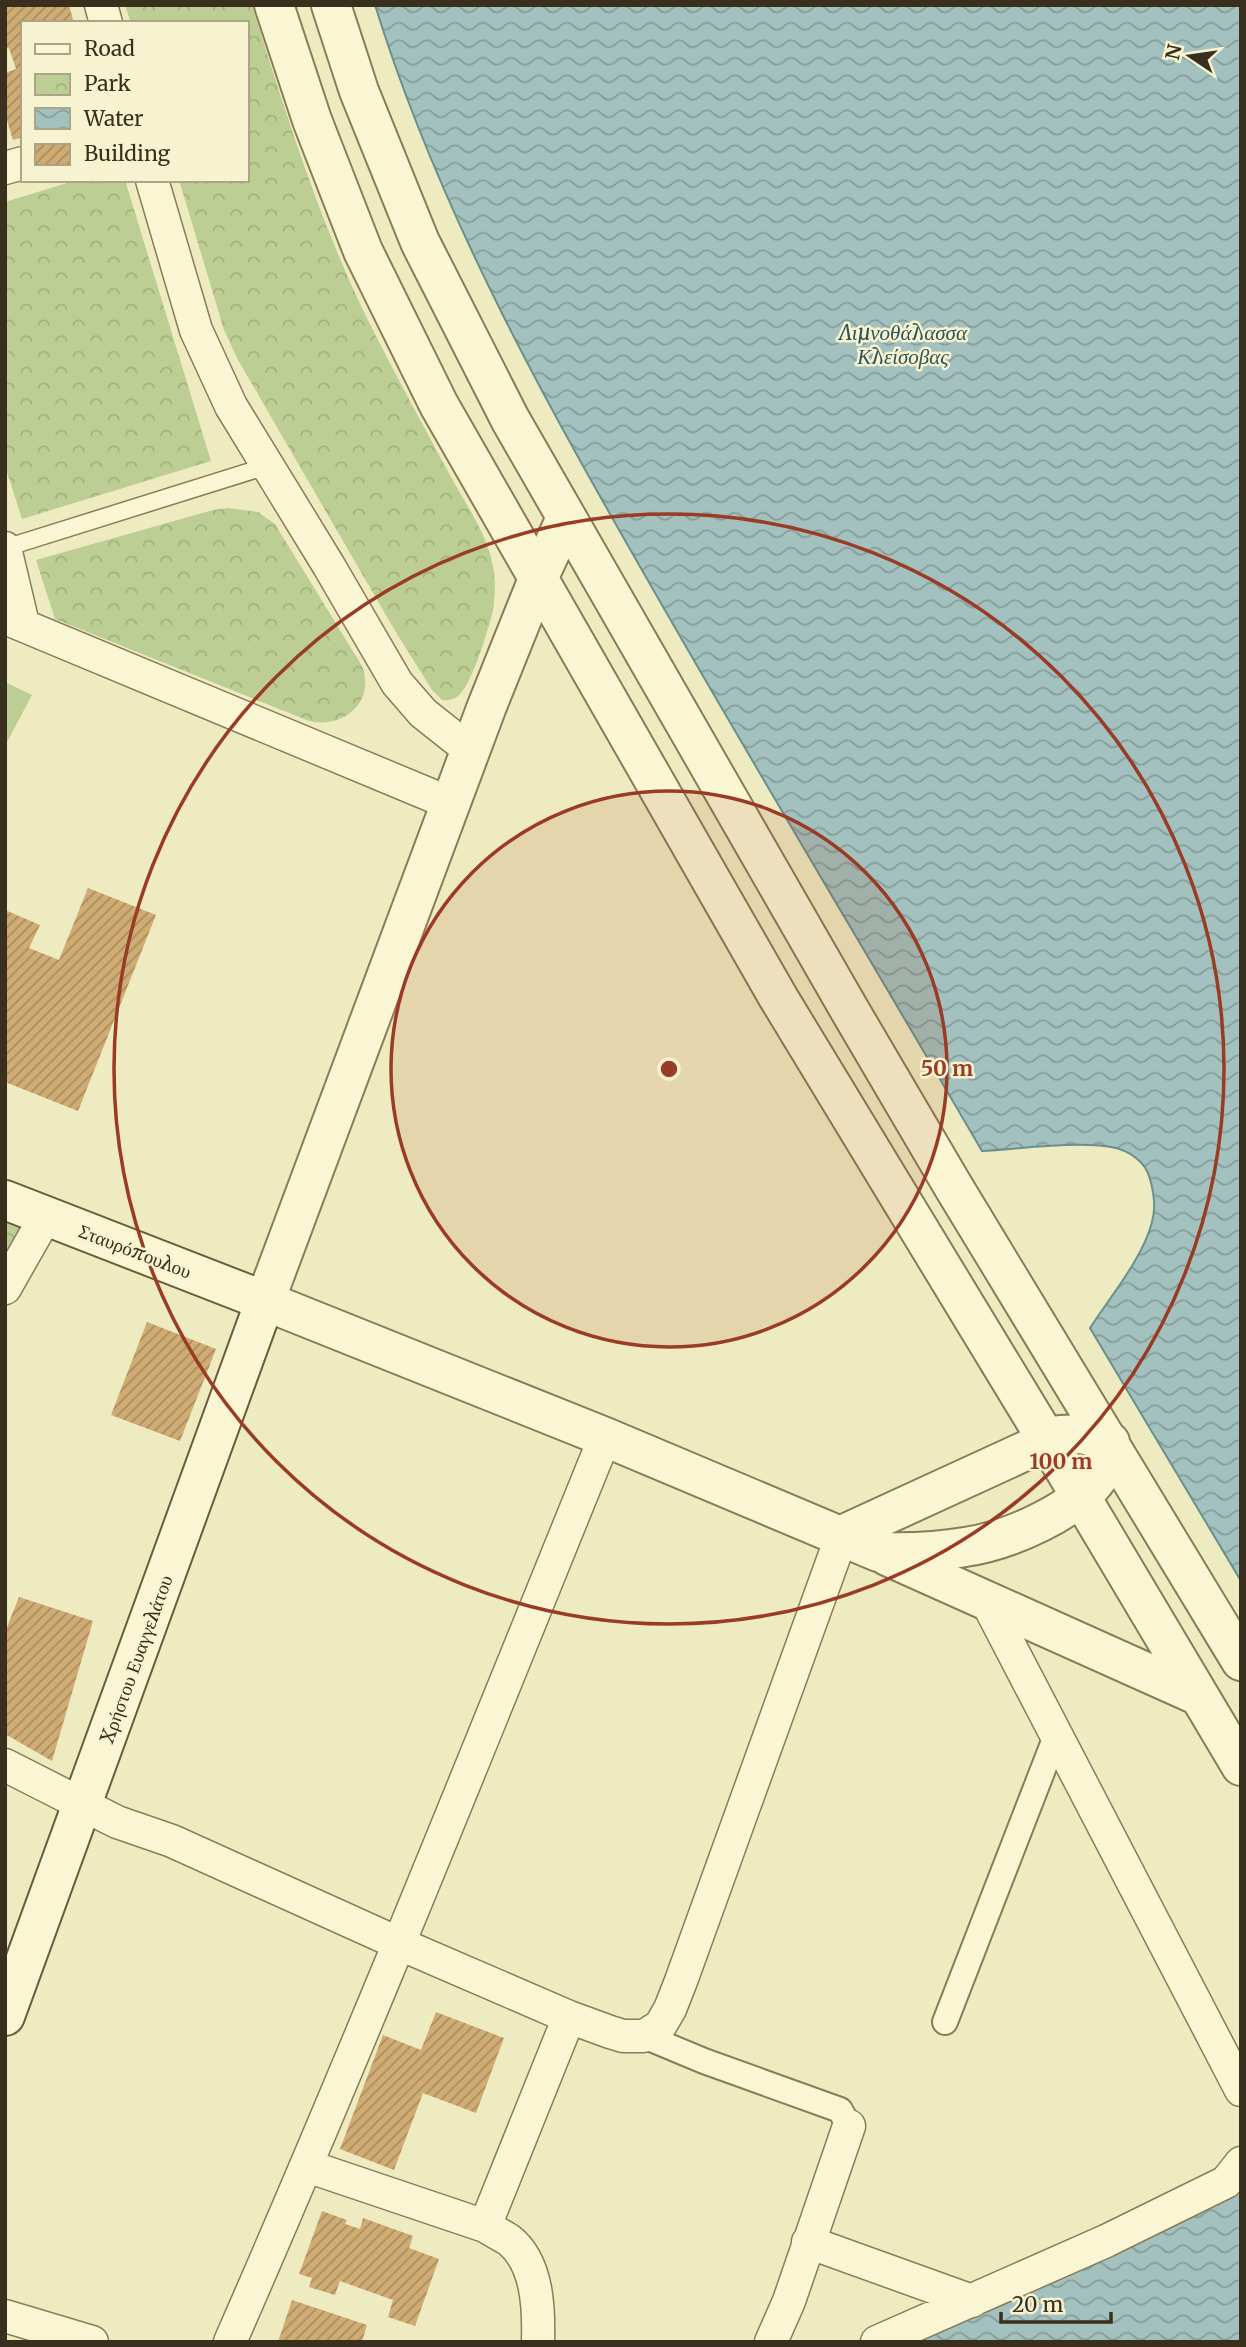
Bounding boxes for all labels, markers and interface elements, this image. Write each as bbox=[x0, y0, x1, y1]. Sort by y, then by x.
legend bbox=[21, 21, 248, 182]
north arrow bbox=[1155, 21, 1225, 91]
text: Road bbox=[84, 35, 135, 62]
text: N bbox=[1160, 42, 1187, 62]
text: Park bbox=[84, 70, 131, 97]
text: Water bbox=[83, 105, 143, 132]
text: Building bbox=[84, 140, 171, 167]
water label: Λιμνοθάλασσα Κλείσοβας bbox=[838, 319, 968, 370]
text: 50 m bbox=[921, 1055, 973, 1082]
centre of rings bbox=[657, 1057, 681, 1081]
street label: Σταυρόπουλου bbox=[75, 1218, 195, 1284]
text: 100 m bbox=[1030, 1448, 1092, 1475]
street label: Χρήστου Ευαγγελάτου bbox=[94, 1572, 178, 1746]
scale bar bbox=[1001, 2280, 1111, 2324]
text: 20 m bbox=[1012, 2291, 1064, 2318]

